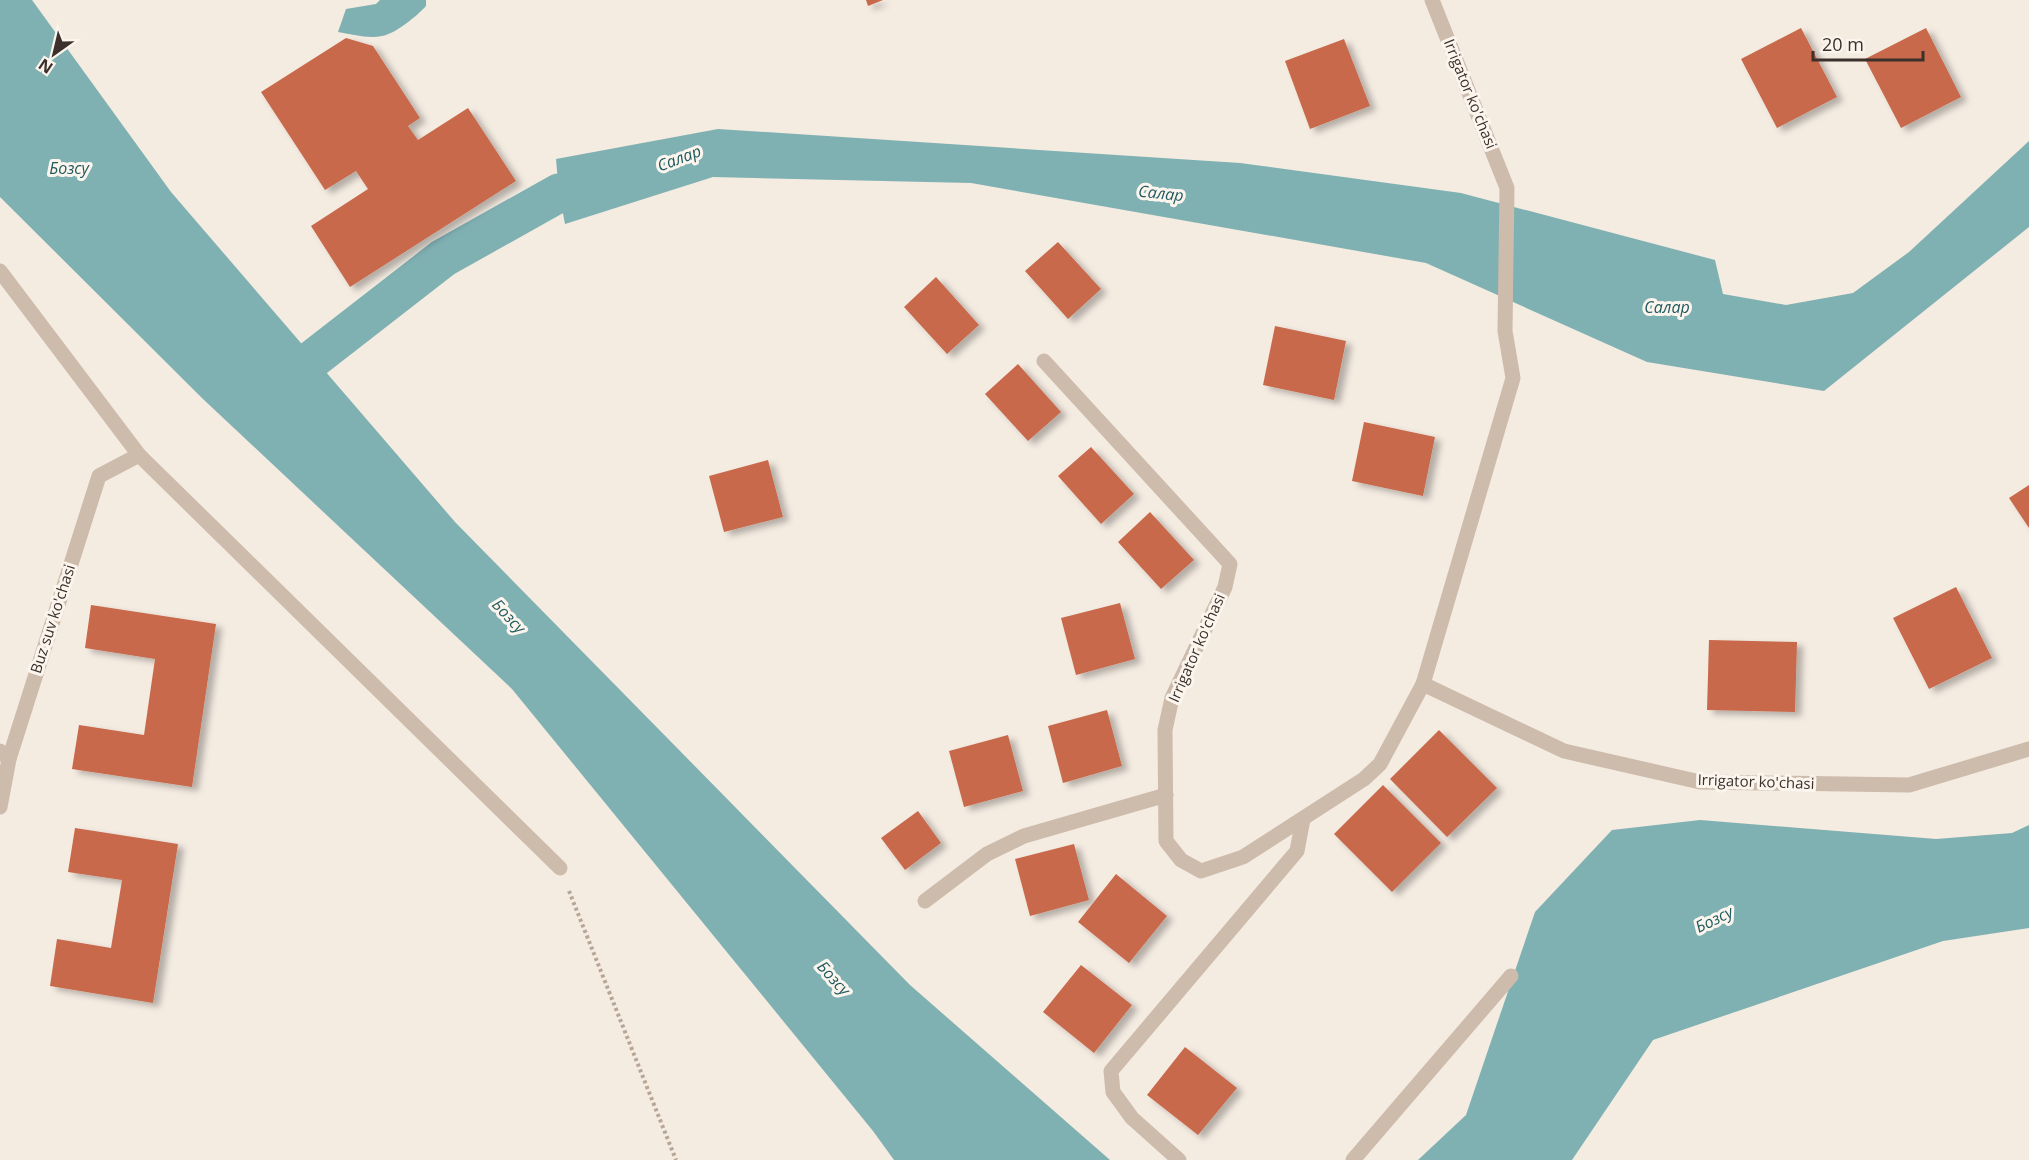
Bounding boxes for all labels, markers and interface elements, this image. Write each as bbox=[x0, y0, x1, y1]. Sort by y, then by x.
north arrow bbox=[24, 24, 84, 84]
scale bar bbox=[1813, 24, 1922, 62]
text: 20 m bbox=[1822, 32, 1864, 56]
street label: Irrigator ko'chasi bbox=[1440, 36, 1502, 152]
text: N bbox=[34, 54, 57, 79]
water label: Салар bbox=[654, 140, 704, 176]
water label: Бозсу bbox=[49, 157, 91, 179]
water label: Салар bbox=[1137, 180, 1185, 206]
water label: Салар bbox=[1644, 296, 1690, 318]
street label: Buz suv ko'chasi bbox=[25, 562, 79, 676]
street label: Irrigator ko'chasi bbox=[1163, 590, 1229, 705]
water label: Бозсу bbox=[487, 594, 532, 639]
street label: Irrigator ko'chasi bbox=[1697, 769, 1815, 793]
water label: Бозсу bbox=[1691, 900, 1738, 938]
water label: Бозсу bbox=[813, 956, 857, 1001]

